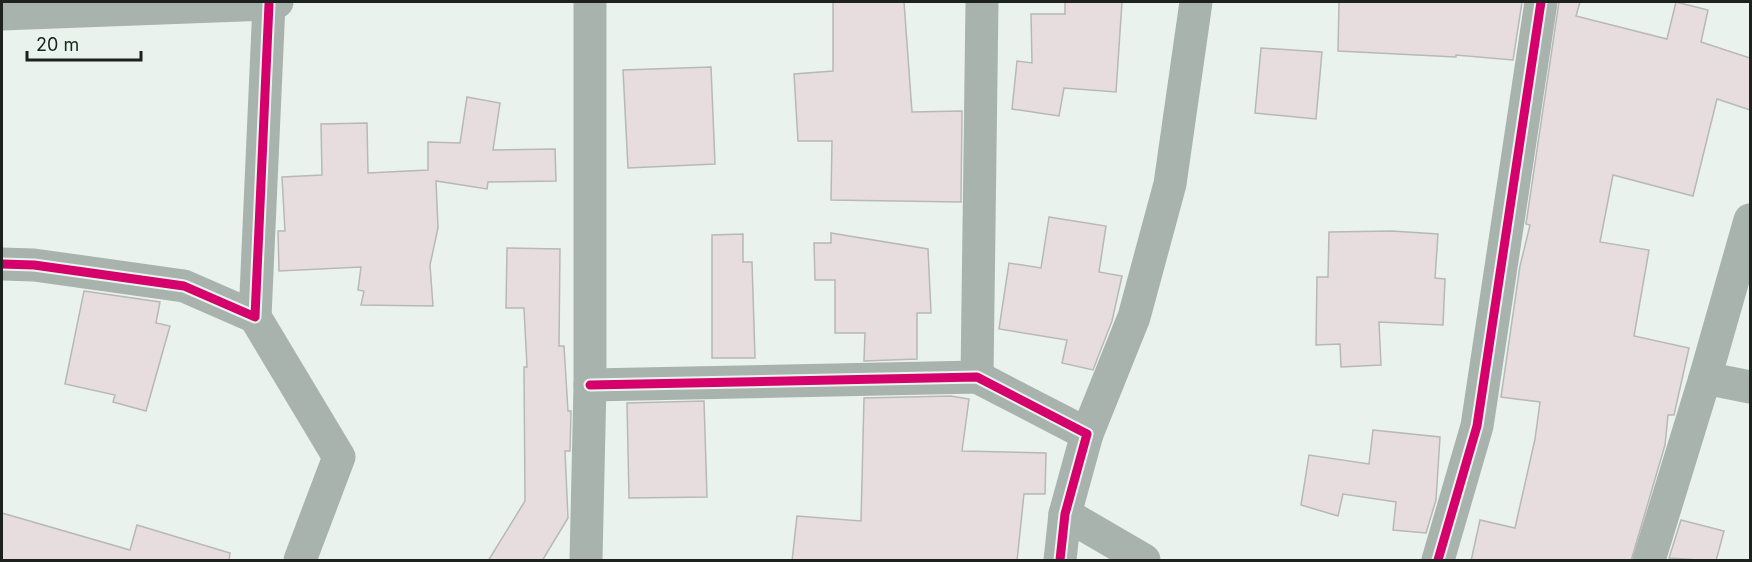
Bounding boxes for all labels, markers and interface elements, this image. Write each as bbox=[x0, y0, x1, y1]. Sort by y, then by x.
scale bar bbox=[27, 24, 141, 62]
text: 20 m bbox=[36, 34, 79, 55]

